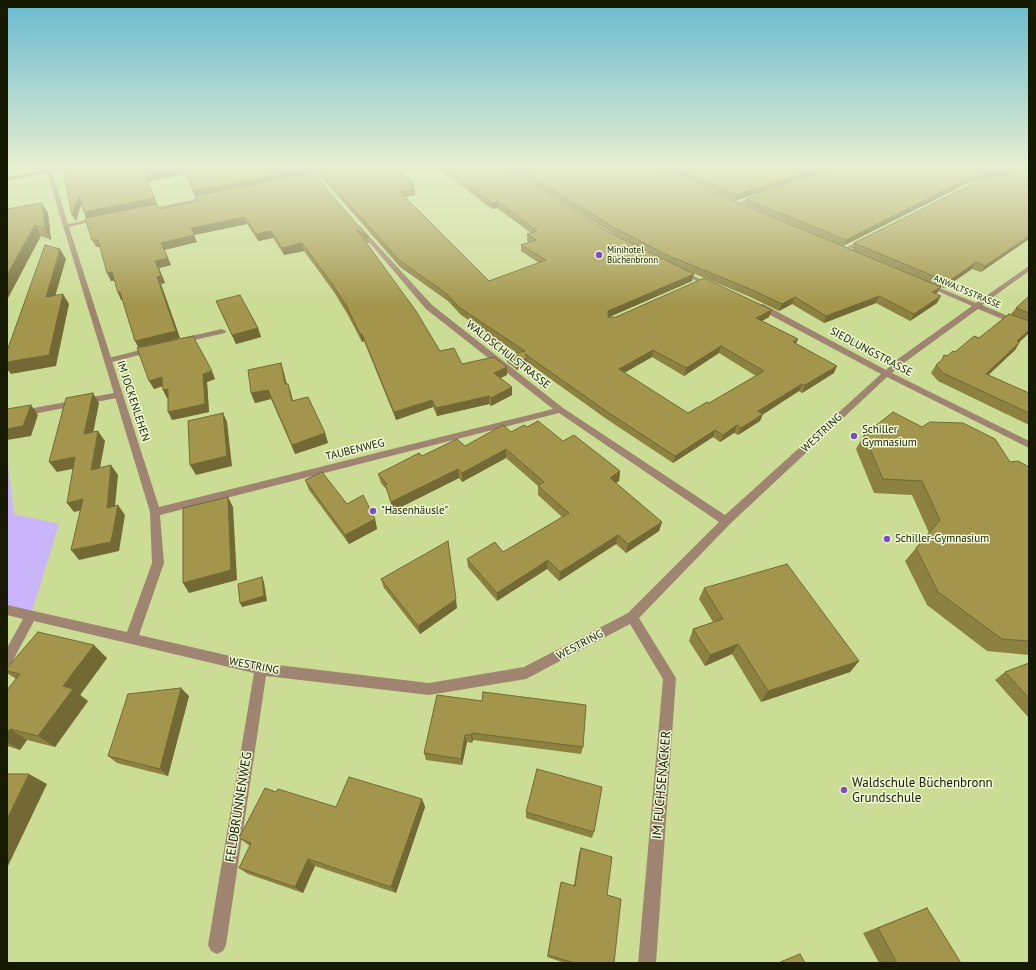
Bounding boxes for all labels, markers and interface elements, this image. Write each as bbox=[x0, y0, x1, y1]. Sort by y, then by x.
place label: Minihotel Büchenbronn bbox=[607, 245, 658, 266]
marker: Minihotel Büchenbronn bbox=[594, 250, 604, 260]
street label: ANWALTSSTRASSE bbox=[932, 273, 1002, 311]
street label: WALDSCHULSTRASSE bbox=[463, 318, 553, 392]
street label: SIEDLUNGSTRASSE bbox=[828, 325, 914, 379]
street label: IM JOCKENLEHEN bbox=[114, 359, 152, 443]
street label: WESTRING bbox=[799, 411, 845, 455]
place label: Schiller Gymnasium bbox=[862, 423, 917, 449]
marker: Schiller Gymnasium bbox=[849, 431, 859, 441]
street label: TAUBENWEG bbox=[324, 436, 386, 464]
place label: "Hasenhäusle" bbox=[381, 504, 448, 518]
marker: "Hasenhäusle" bbox=[368, 506, 378, 516]
place label: Schiller-Gymnasium bbox=[895, 532, 989, 546]
marker: Schiller-Gymnasium bbox=[882, 534, 892, 544]
street label: WESTRING bbox=[554, 627, 606, 663]
street label: WESTRING bbox=[228, 655, 280, 677]
street label: IM FUCHSENACKER bbox=[649, 730, 675, 840]
street label: FELDBRUNNENWEG bbox=[223, 751, 255, 863]
place label: Waldschule Büchenbronn Grundschule bbox=[852, 775, 993, 806]
marker: Waldschule Büchenbronn Grundschule bbox=[839, 785, 849, 795]

